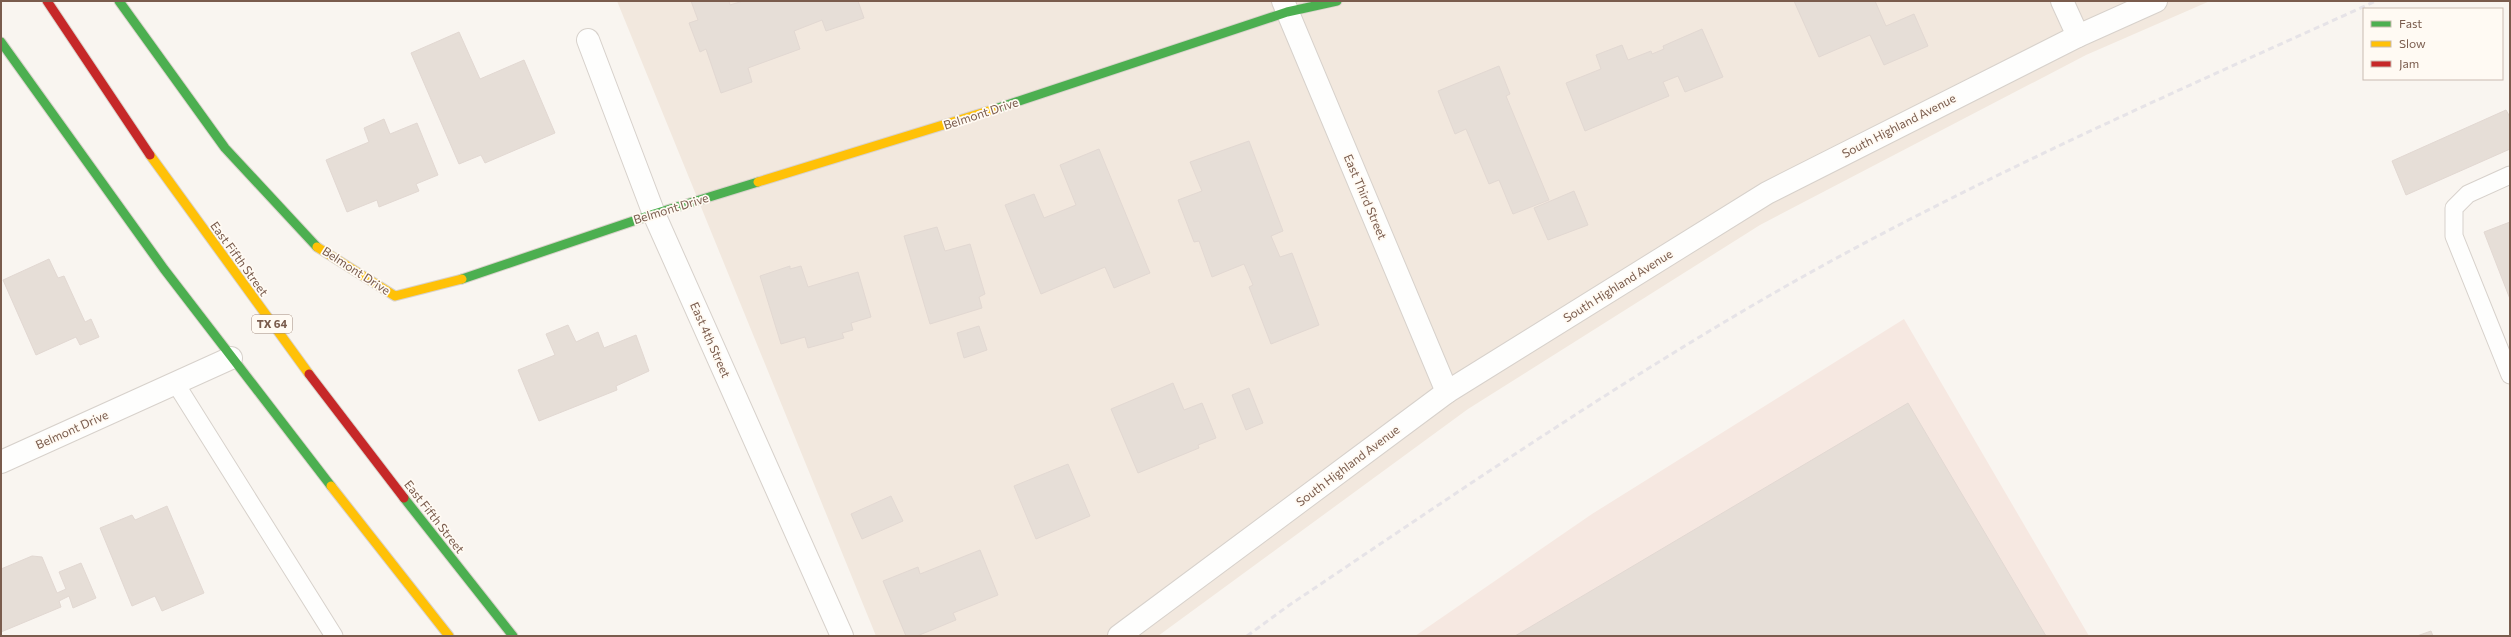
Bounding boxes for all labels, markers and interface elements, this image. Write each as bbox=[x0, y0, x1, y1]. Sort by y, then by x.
legend bbox=[2363, 8, 2503, 80]
text: Fast bbox=[2399, 16, 2422, 30]
text: Slow bbox=[2399, 36, 2426, 50]
text: Jam bbox=[2399, 56, 2419, 71]
street label: South Highland Avenue bbox=[1839, 90, 1958, 160]
street label: Belmont Drive bbox=[942, 94, 1020, 132]
street label: East Third Street bbox=[1342, 152, 1390, 241]
street label: Belmont Drive bbox=[631, 190, 710, 226]
street label: East Fifth Street bbox=[208, 218, 272, 298]
street label: Belmont Drive bbox=[320, 243, 393, 297]
street label: South Highland Avenue bbox=[1560, 246, 1675, 324]
street label: East 4th Street bbox=[688, 300, 734, 380]
road number: TX 64 bbox=[252, 315, 292, 333]
street label: Belmont Drive bbox=[33, 407, 110, 451]
street label: South Highland Avenue bbox=[1293, 422, 1402, 509]
street label: East Fifth Street bbox=[402, 477, 468, 556]

